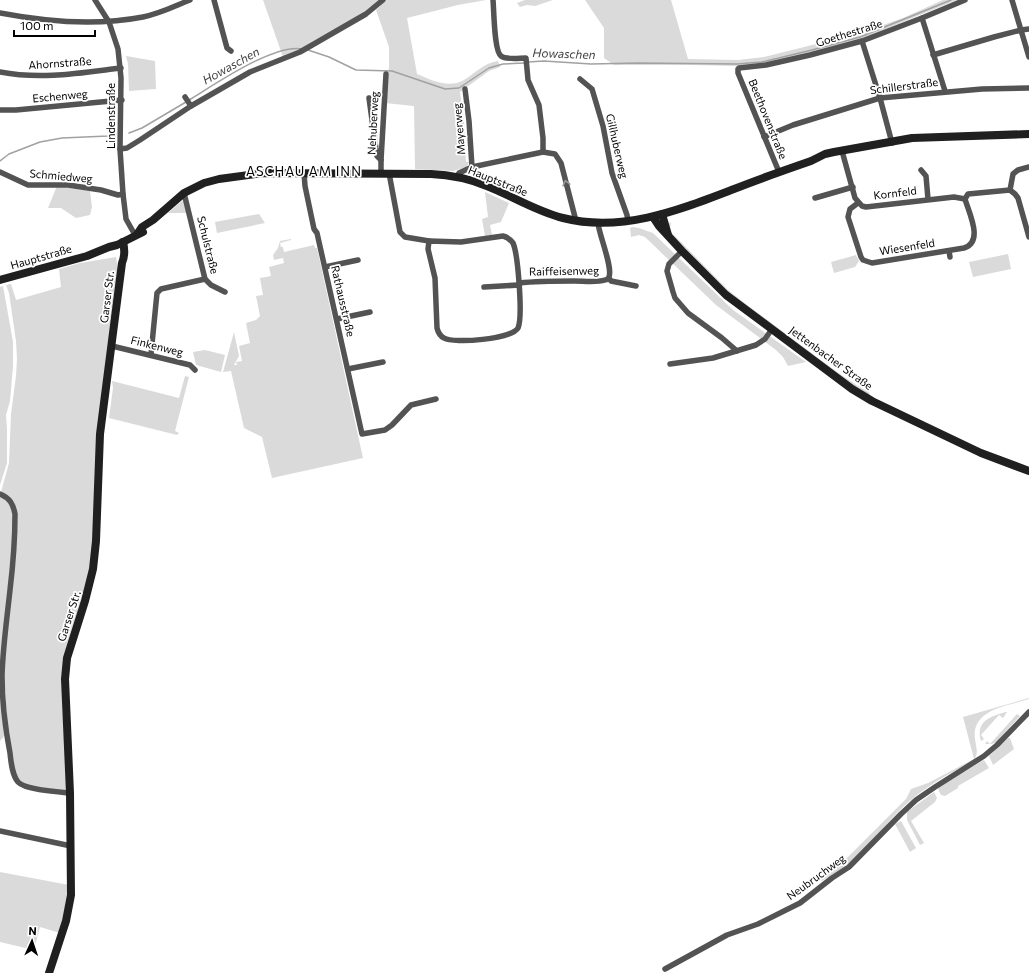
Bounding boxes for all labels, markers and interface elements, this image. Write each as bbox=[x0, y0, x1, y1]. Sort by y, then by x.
scale bar bbox=[14, 12, 95, 38]
street label: Goethestraße bbox=[814, 16, 884, 49]
text: 100 m bbox=[20, 18, 54, 32]
water label: Howaschen bbox=[200, 44, 262, 87]
water label: Howaschen bbox=[532, 45, 596, 61]
street label: Ahornstraße bbox=[28, 54, 92, 71]
street label: Schillerstraße bbox=[869, 75, 939, 96]
street label: Beethovenstraße bbox=[746, 77, 791, 161]
street label: Lindenstraße bbox=[104, 83, 117, 149]
street label: Eschenweg bbox=[32, 87, 88, 104]
street label: Nehuberweg bbox=[364, 91, 381, 155]
street label: Mayerweg bbox=[450, 102, 467, 156]
street label: Gillhuberweg bbox=[604, 112, 631, 180]
district label: ASCHAU AM INN bbox=[246, 163, 362, 179]
street label: Hauptstraße bbox=[467, 163, 530, 198]
street label: Schmiedweg bbox=[29, 166, 93, 185]
one-way arrow bbox=[562, 180, 571, 187]
street label: Kornfeld bbox=[873, 183, 917, 202]
street label: Schulstraße bbox=[195, 215, 222, 275]
street label: Wiesenfeld bbox=[878, 236, 936, 257]
street label: Hauptstraße bbox=[9, 242, 73, 271]
street label: Raiffeisenweg bbox=[529, 263, 599, 278]
street label: Rathausstraße bbox=[329, 264, 358, 338]
street label: Garser Str. bbox=[97, 270, 116, 324]
street label: Jettenbacher Straße bbox=[787, 323, 876, 393]
street label: Finkenweg bbox=[130, 333, 185, 358]
street label: Garser Str. bbox=[54, 588, 83, 643]
street label: Neubruchweg bbox=[784, 851, 848, 902]
north arrow bbox=[12, 921, 52, 961]
text: N bbox=[28, 924, 37, 937]

